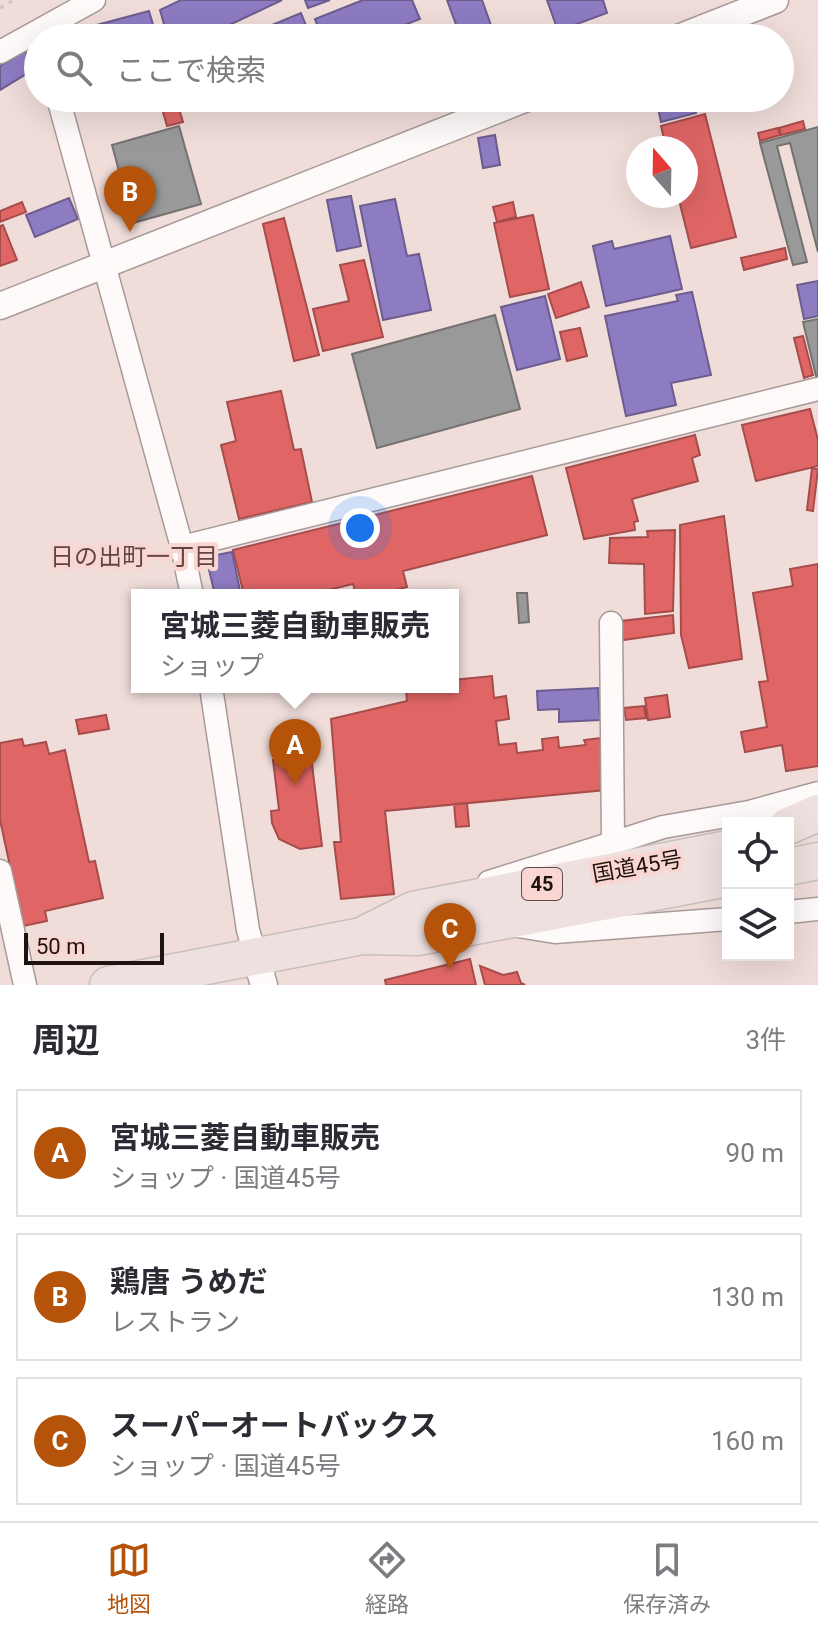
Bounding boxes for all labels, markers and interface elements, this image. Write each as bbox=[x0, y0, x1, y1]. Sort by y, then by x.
search box bbox=[24, 24, 794, 112]
icon: search bbox=[52, 46, 96, 90]
text: ここで検索 bbox=[116, 53, 266, 88]
north arrow bbox=[626, 136, 698, 208]
pin: B bbox=[104, 166, 156, 232]
your location bbox=[340, 508, 380, 548]
district label: 日の出町一丁目 bbox=[50, 543, 218, 571]
popup bbox=[131, 589, 459, 693]
text: 宮城三菱自動車販売 bbox=[160, 608, 430, 643]
text: ショップ bbox=[160, 651, 264, 681]
pin: A bbox=[269, 719, 321, 785]
map controls bbox=[722, 817, 794, 961]
button: locate bbox=[722, 817, 794, 889]
street label: 国道45号 bbox=[590, 846, 684, 887]
road number: 45 bbox=[522, 868, 562, 900]
button: layers bbox=[722, 889, 794, 961]
pin: C bbox=[424, 903, 476, 969]
scale bar bbox=[24, 929, 164, 965]
text: 50 m bbox=[36, 934, 85, 959]
text: 周辺 bbox=[32, 1020, 100, 1060]
text: 3件 bbox=[745, 1025, 786, 1055]
text: 宮城三菱自動車販売 bbox=[110, 1120, 380, 1155]
text: A bbox=[51, 1138, 69, 1168]
text: 90 m bbox=[726, 1138, 784, 1168]
text: ショップ · 国道45号 bbox=[110, 1163, 341, 1193]
text: 鶏唐 うめだ bbox=[110, 1264, 267, 1299]
text: B bbox=[52, 1282, 68, 1312]
text: 130 m bbox=[711, 1282, 784, 1312]
text: レストラン bbox=[110, 1307, 240, 1337]
text: スーパーオートバックス bbox=[110, 1408, 439, 1443]
text: C bbox=[51, 1426, 69, 1456]
text: 160 m bbox=[711, 1426, 784, 1456]
text: ショップ · 国道45号 bbox=[110, 1451, 341, 1481]
tab: 地図 bbox=[107, 1538, 151, 1618]
tab: 経路 bbox=[365, 1538, 409, 1618]
tab: 保存済み bbox=[623, 1538, 711, 1618]

